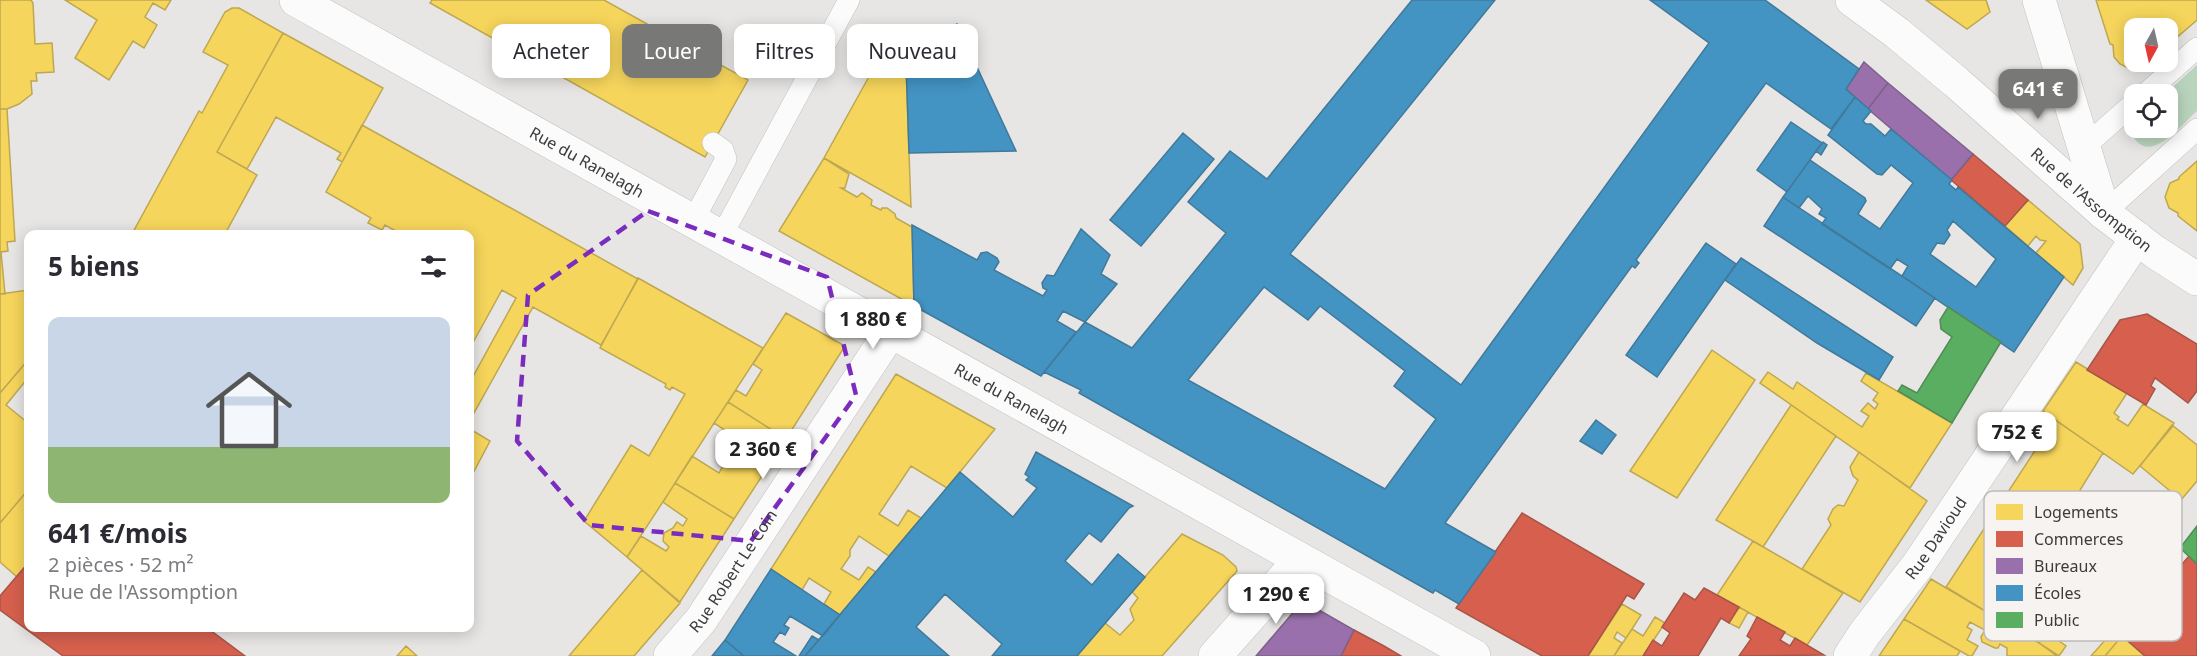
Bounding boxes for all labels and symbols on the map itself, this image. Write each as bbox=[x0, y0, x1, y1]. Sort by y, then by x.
north arrow bbox=[2124, 18, 2178, 72]
pin: 641 € bbox=[1996, 69, 2080, 120]
street label: Rue du Ranelagh bbox=[526, 121, 648, 203]
street label: Rue de l'Assomption bbox=[2026, 142, 2157, 257]
pin: 1 880 € bbox=[818, 299, 928, 350]
street label: Rue du Ranelagh bbox=[950, 358, 1073, 439]
pin: 752 € bbox=[1975, 412, 2059, 463]
pin: 2 360 € bbox=[708, 429, 818, 480]
legend bbox=[1984, 491, 2182, 641]
street label: Rue Davioud bbox=[1900, 492, 1972, 584]
text: Logements bbox=[2034, 501, 2118, 523]
street label: Rue Robert Le Coin bbox=[684, 505, 782, 637]
text: Commerces bbox=[2034, 528, 2123, 550]
text: Bureaux bbox=[2034, 555, 2097, 577]
pin: 1 290 € bbox=[1221, 574, 1331, 625]
text: Écoles bbox=[2034, 582, 2081, 604]
text: Public bbox=[2034, 609, 2080, 631]

